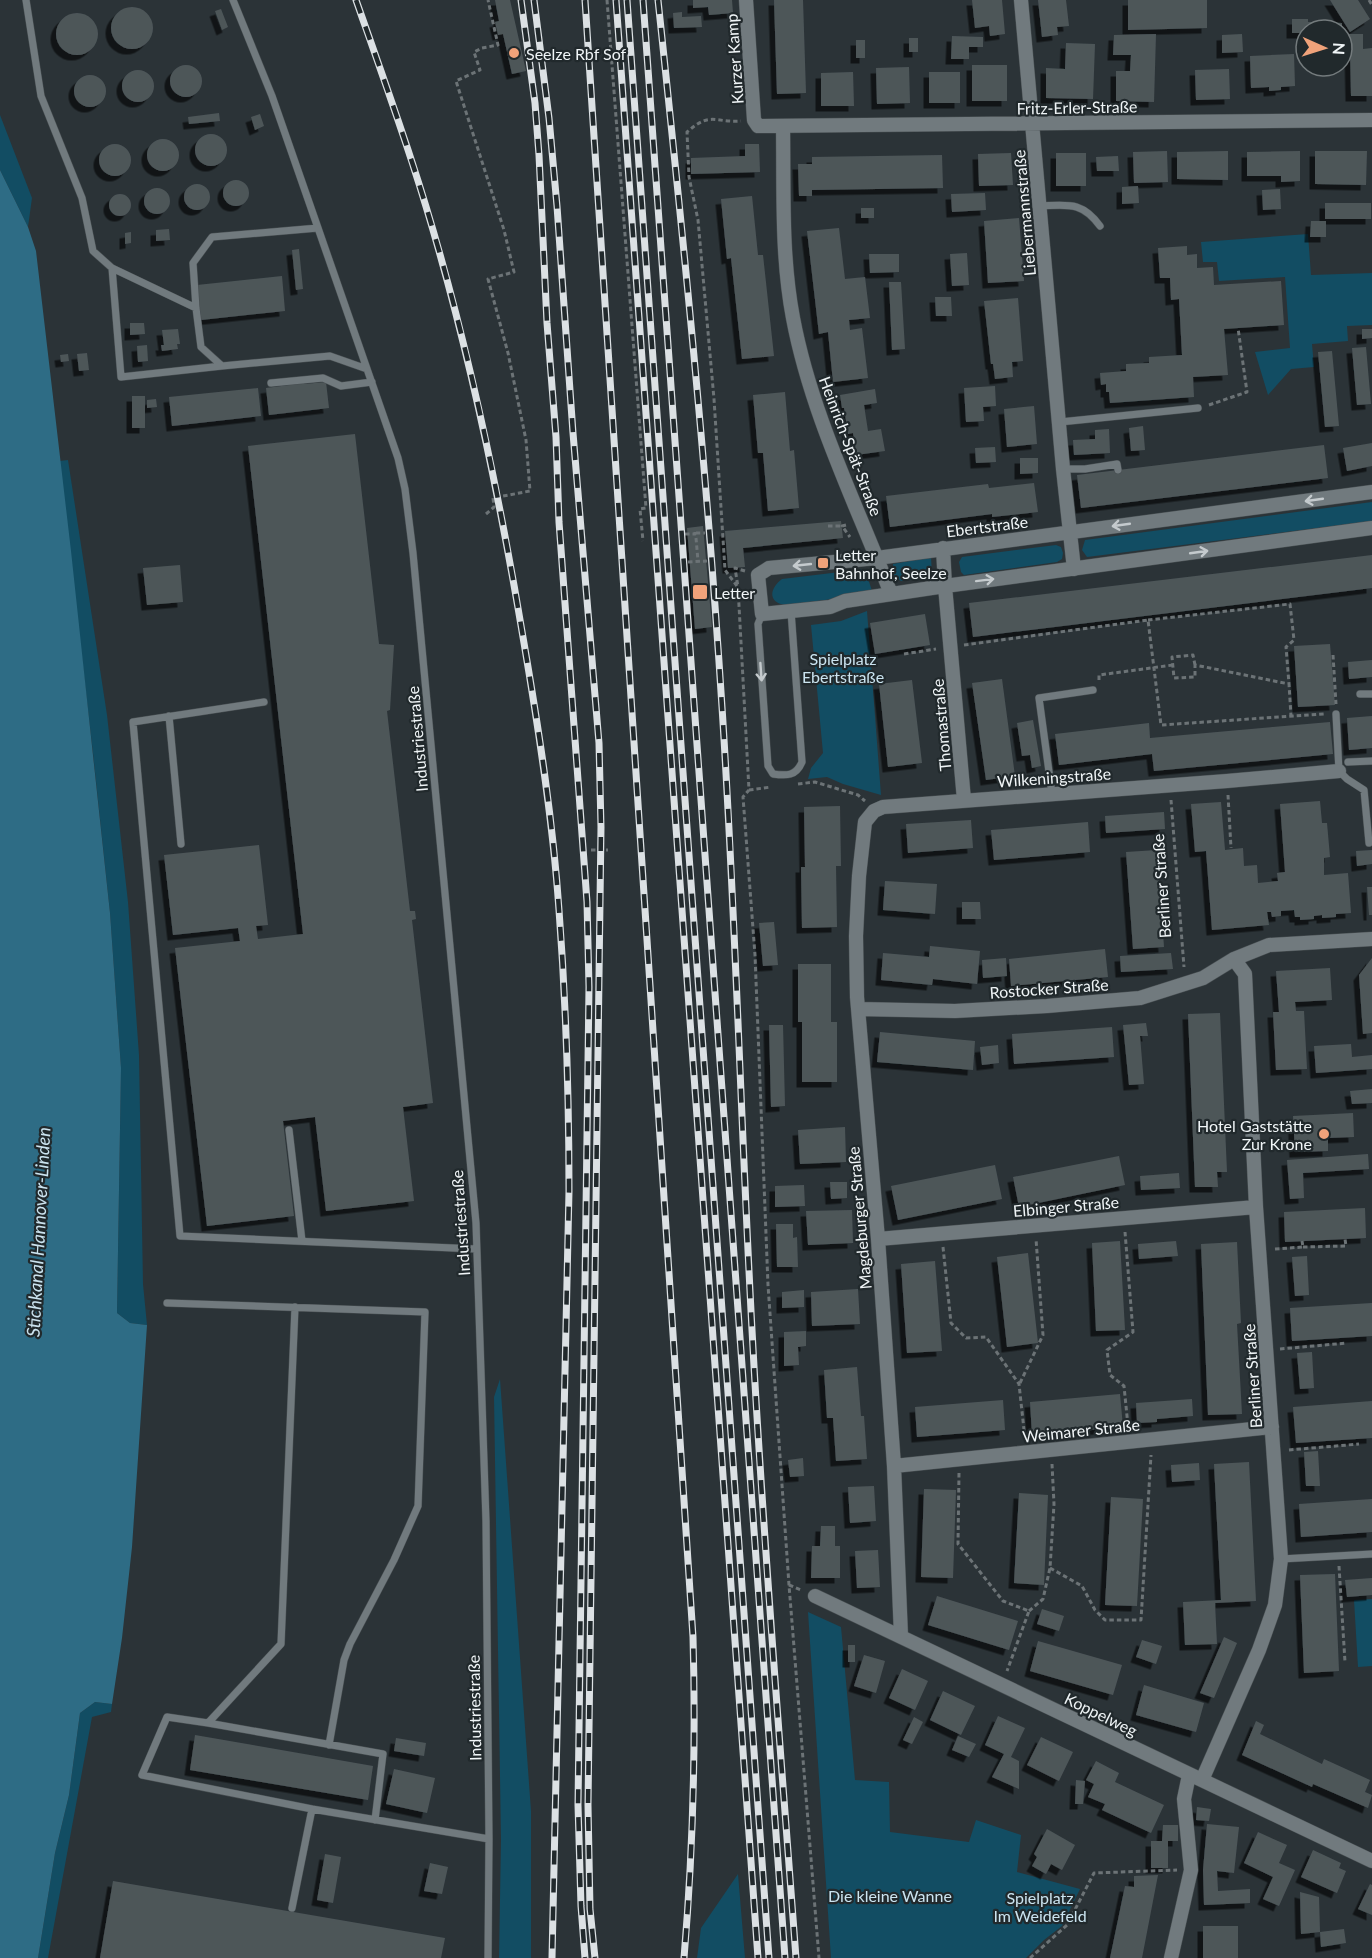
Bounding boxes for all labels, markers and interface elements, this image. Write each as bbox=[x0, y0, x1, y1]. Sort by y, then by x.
street label: Kurzer Kamp bbox=[721, 13, 747, 105]
north arrow bbox=[1294, 18, 1354, 78]
text: N bbox=[1330, 42, 1349, 55]
place label: Seelze Rbf Sof bbox=[526, 44, 627, 63]
marker: Seelze Rbf Sof bbox=[507, 46, 521, 60]
street label: Fritz-Erler-Straße bbox=[1016, 96, 1138, 118]
street label: Liebermannstraße bbox=[1009, 149, 1039, 277]
street label: Heinrich-Spät-Straße bbox=[816, 374, 886, 518]
one-way arrow bbox=[1305, 494, 1324, 505]
street label: Ebertstraße bbox=[945, 512, 1029, 540]
one-way arrow bbox=[1111, 520, 1131, 531]
place label: Letter Bahnhof, Seelze bbox=[835, 545, 947, 582]
one-way arrow bbox=[1189, 546, 1209, 557]
marker: Letter Bahnhof, Seelze bbox=[816, 556, 830, 570]
one-way arrow bbox=[793, 560, 813, 571]
one-way arrow bbox=[975, 575, 995, 586]
marker: Letter bbox=[691, 583, 709, 601]
place label: Letter bbox=[714, 583, 755, 602]
park label: Spielplatz Ebertstraße bbox=[802, 649, 884, 686]
one-way arrow bbox=[756, 661, 767, 681]
street label: Thomastraße bbox=[928, 678, 954, 772]
street label: Industriestraße bbox=[403, 685, 431, 793]
street label: Wilkeningstraße bbox=[996, 764, 1112, 790]
street label: Berliner Straße bbox=[1148, 833, 1174, 939]
street label: Rostocker Straße bbox=[989, 974, 1109, 1002]
place label: Hotel Gaststätte Zur Krone bbox=[1197, 1116, 1312, 1153]
water label: Stichkanal Hannover-Linden bbox=[22, 1127, 54, 1337]
marker: Hotel Gaststätte Zur Krone bbox=[1317, 1127, 1331, 1141]
street label: Magdeburger Straße bbox=[843, 1146, 875, 1290]
street label: Industriestraße bbox=[447, 1169, 473, 1277]
street label: Elbinger Straße bbox=[1012, 1192, 1120, 1220]
street label: Berliner Straße bbox=[1239, 1323, 1265, 1429]
street label: Weimarer Straße bbox=[1021, 1414, 1141, 1446]
street label: Industriestraße bbox=[464, 1655, 484, 1761]
street label: Koppelweg bbox=[1062, 1688, 1140, 1740]
park label: Die kleine Wanne bbox=[828, 1886, 952, 1905]
park label: Spielplatz Im Weidefeld bbox=[993, 1888, 1087, 1925]

